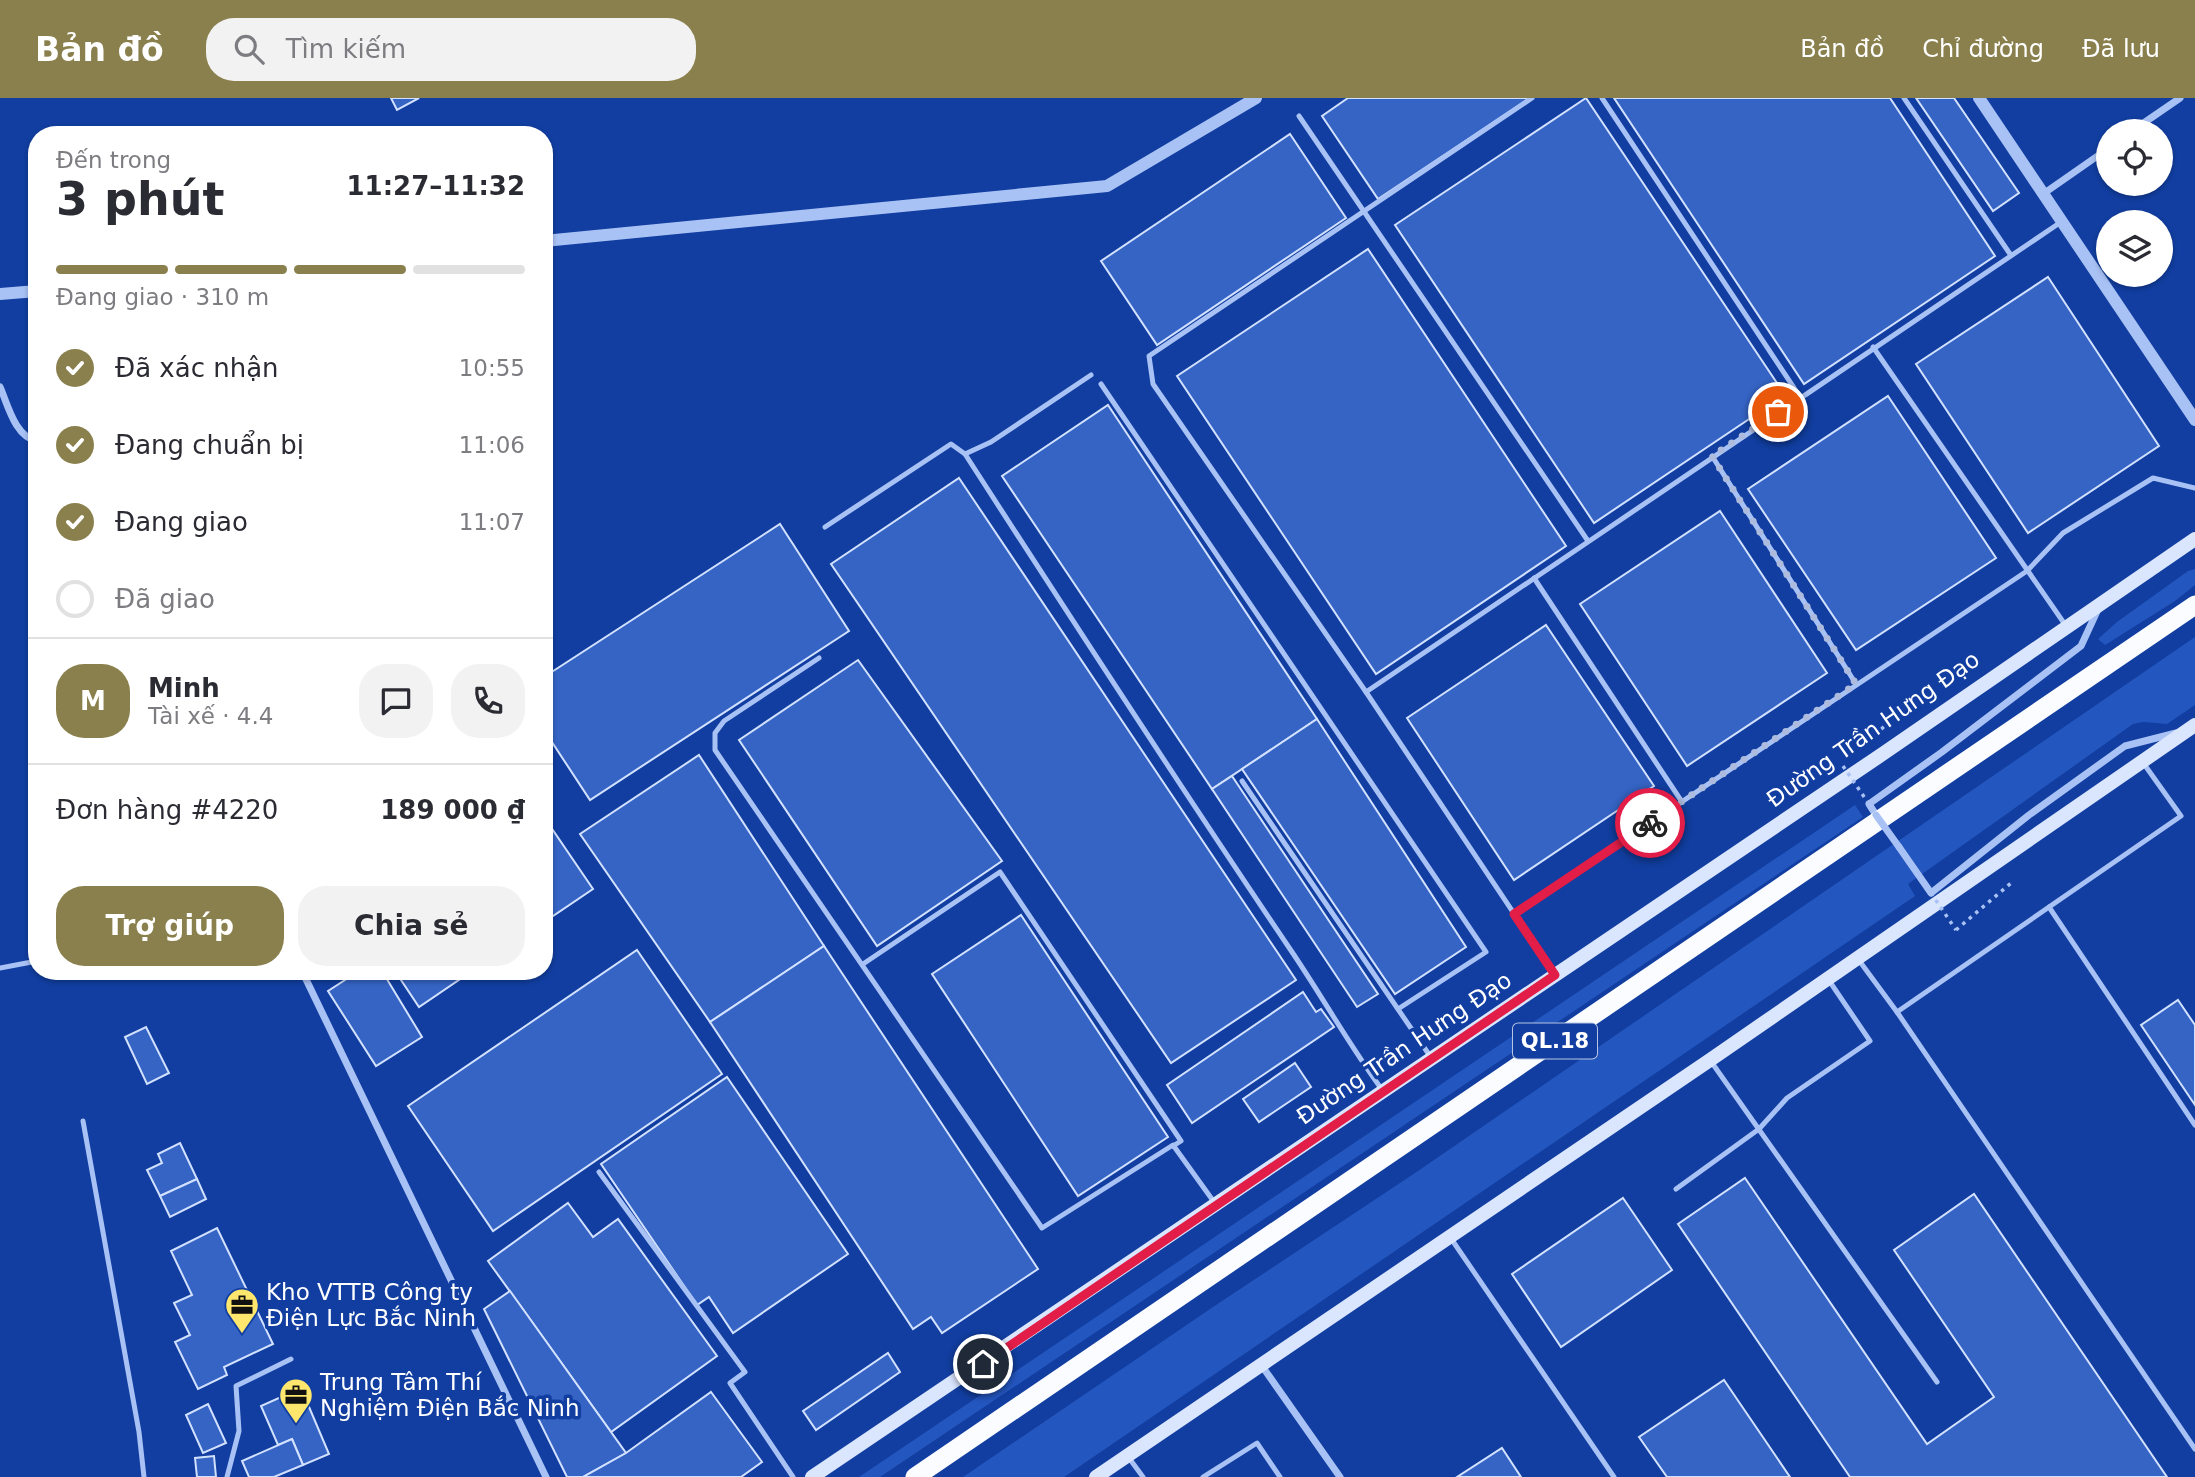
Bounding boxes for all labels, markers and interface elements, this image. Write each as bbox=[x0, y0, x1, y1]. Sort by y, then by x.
search box bbox=[206, 18, 696, 81]
text: Bản đồ bbox=[35, 30, 164, 69]
icon: search bbox=[230, 30, 268, 68]
text: Tìm kiếm bbox=[286, 34, 406, 64]
text: Bản đồ bbox=[1800, 35, 1884, 63]
text: Chỉ đường bbox=[1922, 35, 2044, 63]
text: Đã lưu bbox=[2082, 35, 2160, 63]
map controls bbox=[2096, 119, 2173, 287]
button: locate bbox=[2096, 119, 2173, 196]
text: Đến trong bbox=[56, 147, 171, 173]
text: 11:27–11:32 bbox=[346, 171, 525, 201]
text: 3 phút bbox=[56, 172, 224, 226]
button: layers bbox=[2096, 210, 2173, 287]
text: Đang giao · 310 m bbox=[56, 284, 269, 310]
icon: check bbox=[56, 349, 94, 387]
text: Đã xác nhận bbox=[115, 353, 279, 383]
text: 10:55 bbox=[459, 355, 525, 381]
pin bbox=[1748, 382, 1808, 442]
icon: bag bbox=[1759, 393, 1797, 431]
icon: check bbox=[56, 426, 94, 464]
text: Đang chuẩn bị bbox=[115, 430, 304, 460]
text: 11:06 bbox=[459, 432, 525, 458]
icon: check bbox=[56, 503, 94, 541]
text: Đang giao bbox=[115, 507, 248, 537]
text: 11:07 bbox=[459, 509, 525, 535]
text: Đã giao bbox=[115, 584, 215, 614]
street label: Đường Trần Hưng Đạo bbox=[1762, 646, 1984, 812]
button: chat bbox=[359, 664, 433, 738]
button: phone bbox=[451, 664, 525, 738]
text: Minh bbox=[148, 673, 220, 703]
text: M bbox=[80, 686, 106, 716]
text: Tài xế · 4.4 bbox=[148, 703, 273, 729]
courier bbox=[1615, 788, 1685, 858]
text: Đơn hàng #4220 bbox=[56, 795, 278, 825]
text: 189 000 ₫ bbox=[380, 795, 525, 825]
icon: bike bbox=[1631, 804, 1669, 842]
button: Trợ giúp bbox=[56, 886, 284, 966]
button: Chia sẻ bbox=[298, 886, 525, 966]
street label: Đường Trần Hưng Đạo bbox=[1292, 966, 1516, 1130]
road number: QL.18 bbox=[1513, 1024, 1597, 1058]
place label: Kho VTTB Công ty Điện Lực Bắc Ninh bbox=[266, 1279, 476, 1331]
office icon: Kho VTTB Công ty Điện Lực Bắc Ninh bbox=[223, 1286, 261, 1335]
pin bbox=[953, 1334, 1013, 1394]
icon: home bbox=[964, 1345, 1002, 1383]
place label: Trung Tâm Thí Nghiệm Điện Bắc Ninh bbox=[319, 1369, 579, 1421]
office icon: Trung Tâm Thí Nghiệm Điện Bắc Ninh bbox=[277, 1376, 315, 1425]

